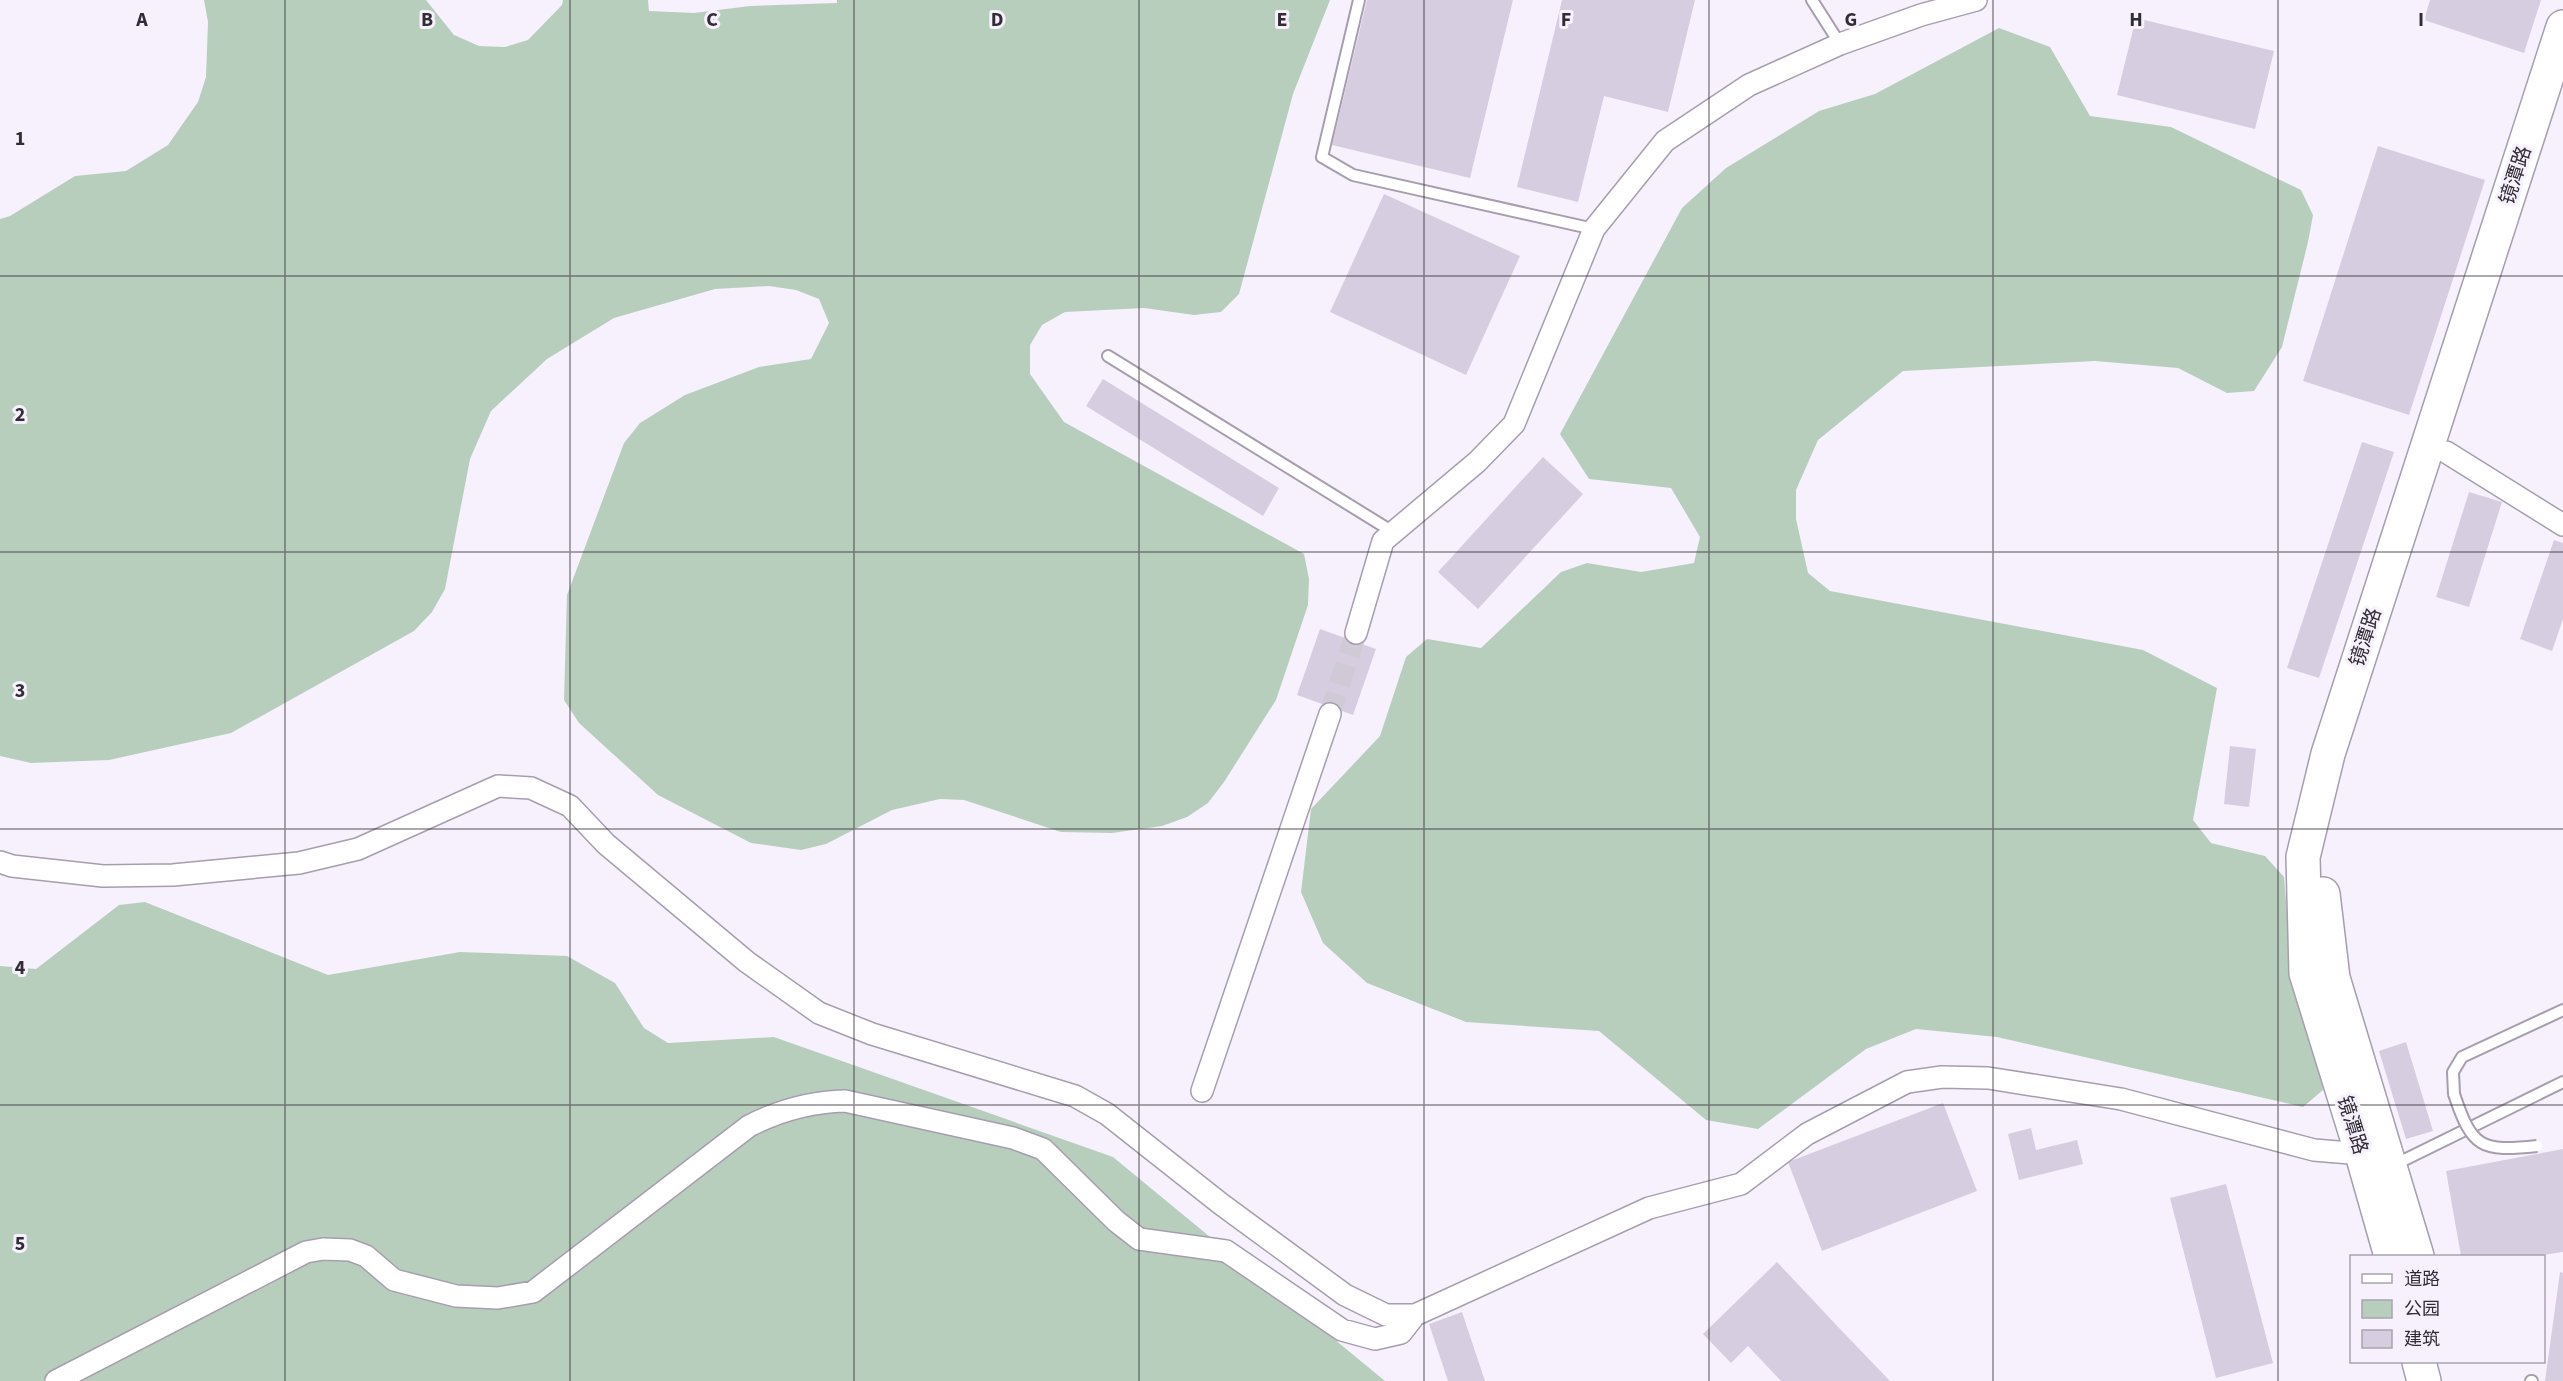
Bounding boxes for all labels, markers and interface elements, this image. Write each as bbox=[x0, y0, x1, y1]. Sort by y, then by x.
text: A bbox=[135, 6, 148, 34]
text: B bbox=[421, 6, 433, 34]
text: C bbox=[706, 6, 718, 34]
text: D bbox=[991, 6, 1003, 34]
text: E bbox=[1277, 6, 1287, 34]
text: F bbox=[1561, 6, 1571, 34]
text: G bbox=[1845, 6, 1857, 34]
text: H bbox=[2129, 6, 2143, 34]
text: I bbox=[2418, 6, 2424, 34]
text: 1 bbox=[15, 125, 25, 153]
street label: 镜潭路 bbox=[2493, 142, 2539, 208]
text: 2 bbox=[15, 401, 25, 429]
street label: 镜潭路 bbox=[2343, 604, 2389, 670]
text: 3 bbox=[15, 677, 25, 705]
text: 4 bbox=[15, 954, 26, 982]
street label: 镜潭路 bbox=[2330, 1093, 2374, 1158]
text: 5 bbox=[15, 1230, 25, 1258]
legend bbox=[2350, 1255, 2545, 1363]
text: 道路 bbox=[2404, 1267, 2440, 1292]
text: 公园 bbox=[2404, 1297, 2440, 1322]
text: 建筑 bbox=[2404, 1327, 2440, 1352]

